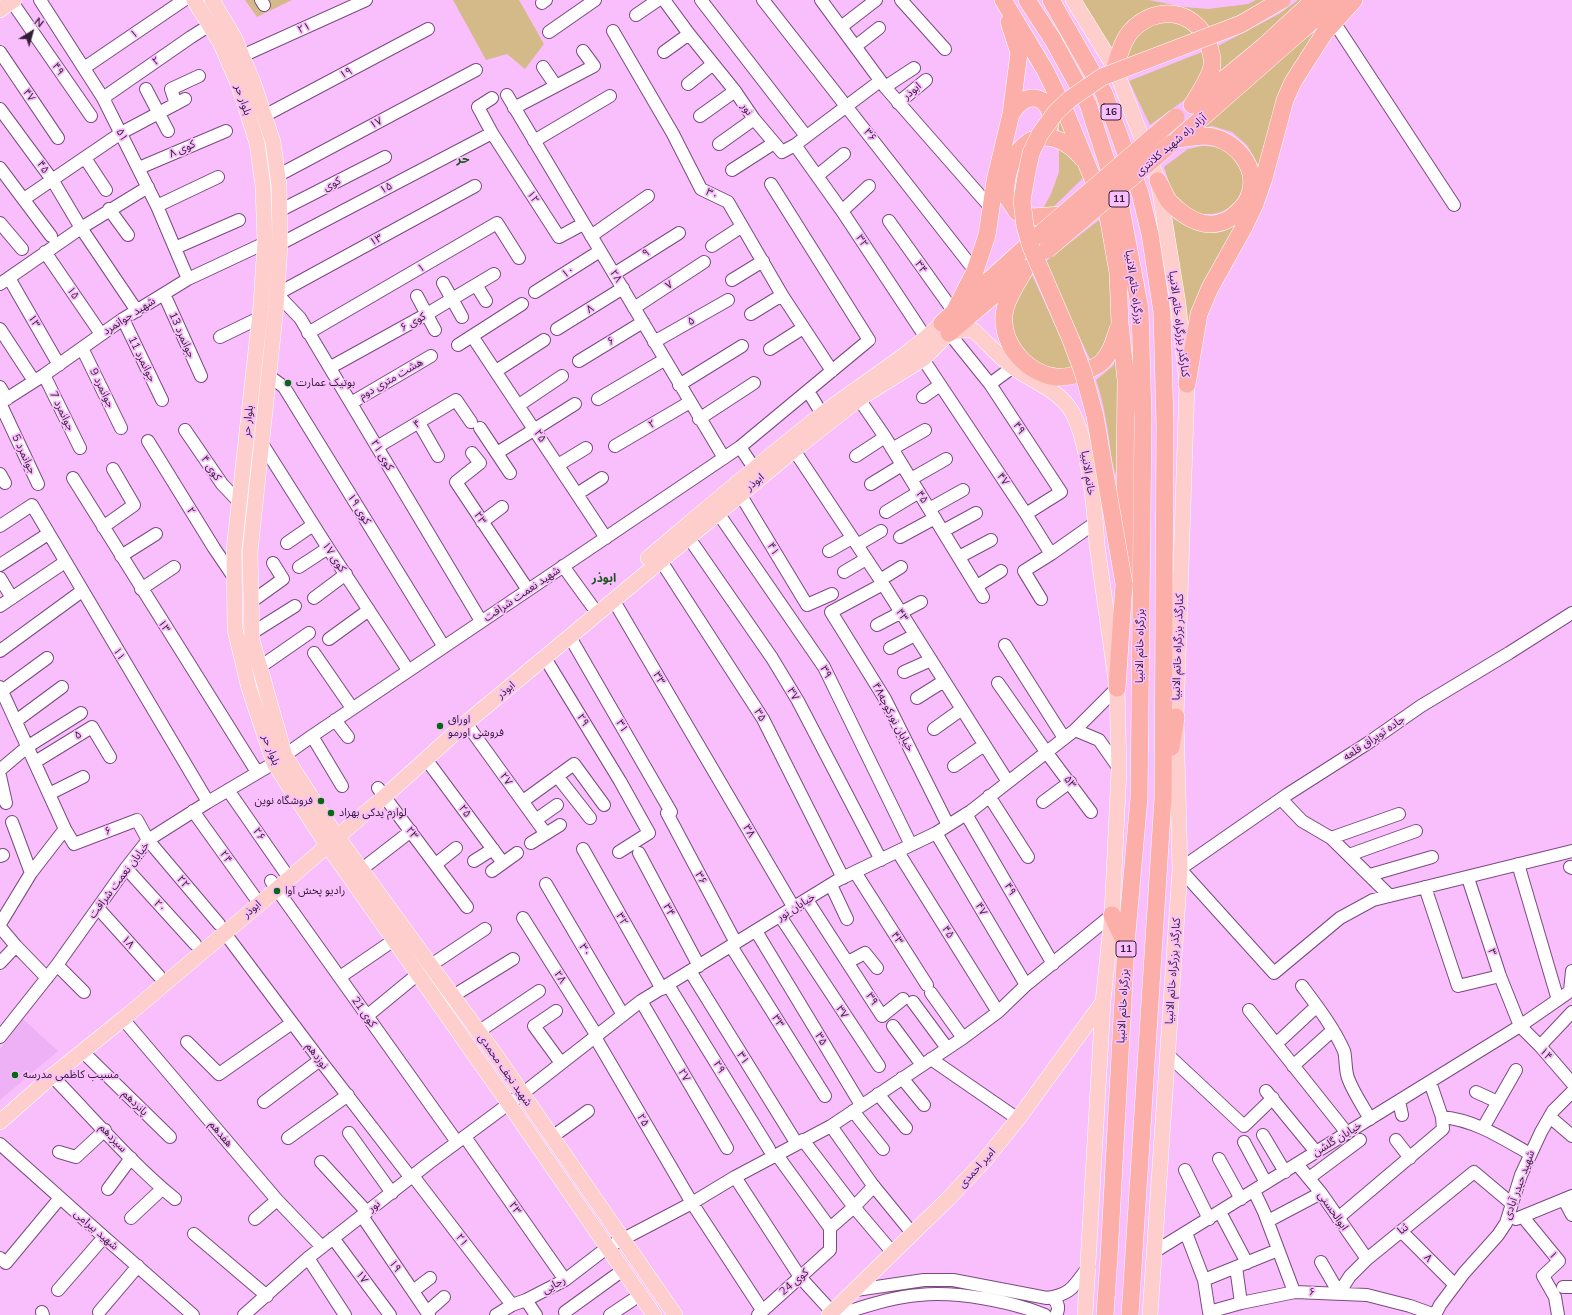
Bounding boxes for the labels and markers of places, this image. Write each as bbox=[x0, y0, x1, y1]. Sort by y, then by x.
place label: بوتیک عمارت bbox=[296, 376, 355, 390]
marker: بوتیک عمارت bbox=[283, 378, 293, 388]
place label: اوراق فروشی اورمو bbox=[448, 713, 504, 739]
marker: اوراق فروشی اورمو bbox=[435, 721, 445, 731]
place label: فروشگاه نوین bbox=[255, 794, 313, 808]
marker: فروشگاه نوین bbox=[316, 796, 326, 806]
place label: لوازم یدکی بهزاد bbox=[339, 806, 407, 820]
marker: لوازم یدکی بهزاد bbox=[326, 808, 336, 818]
place label: رادیو پخش آوا bbox=[285, 884, 345, 898]
marker: رادیو پخش آوا bbox=[272, 886, 282, 896]
place label: مسیب کاظمی مدرسه bbox=[23, 1068, 119, 1082]
marker: مسیب کاظمی مدرسه bbox=[10, 1070, 20, 1080]

